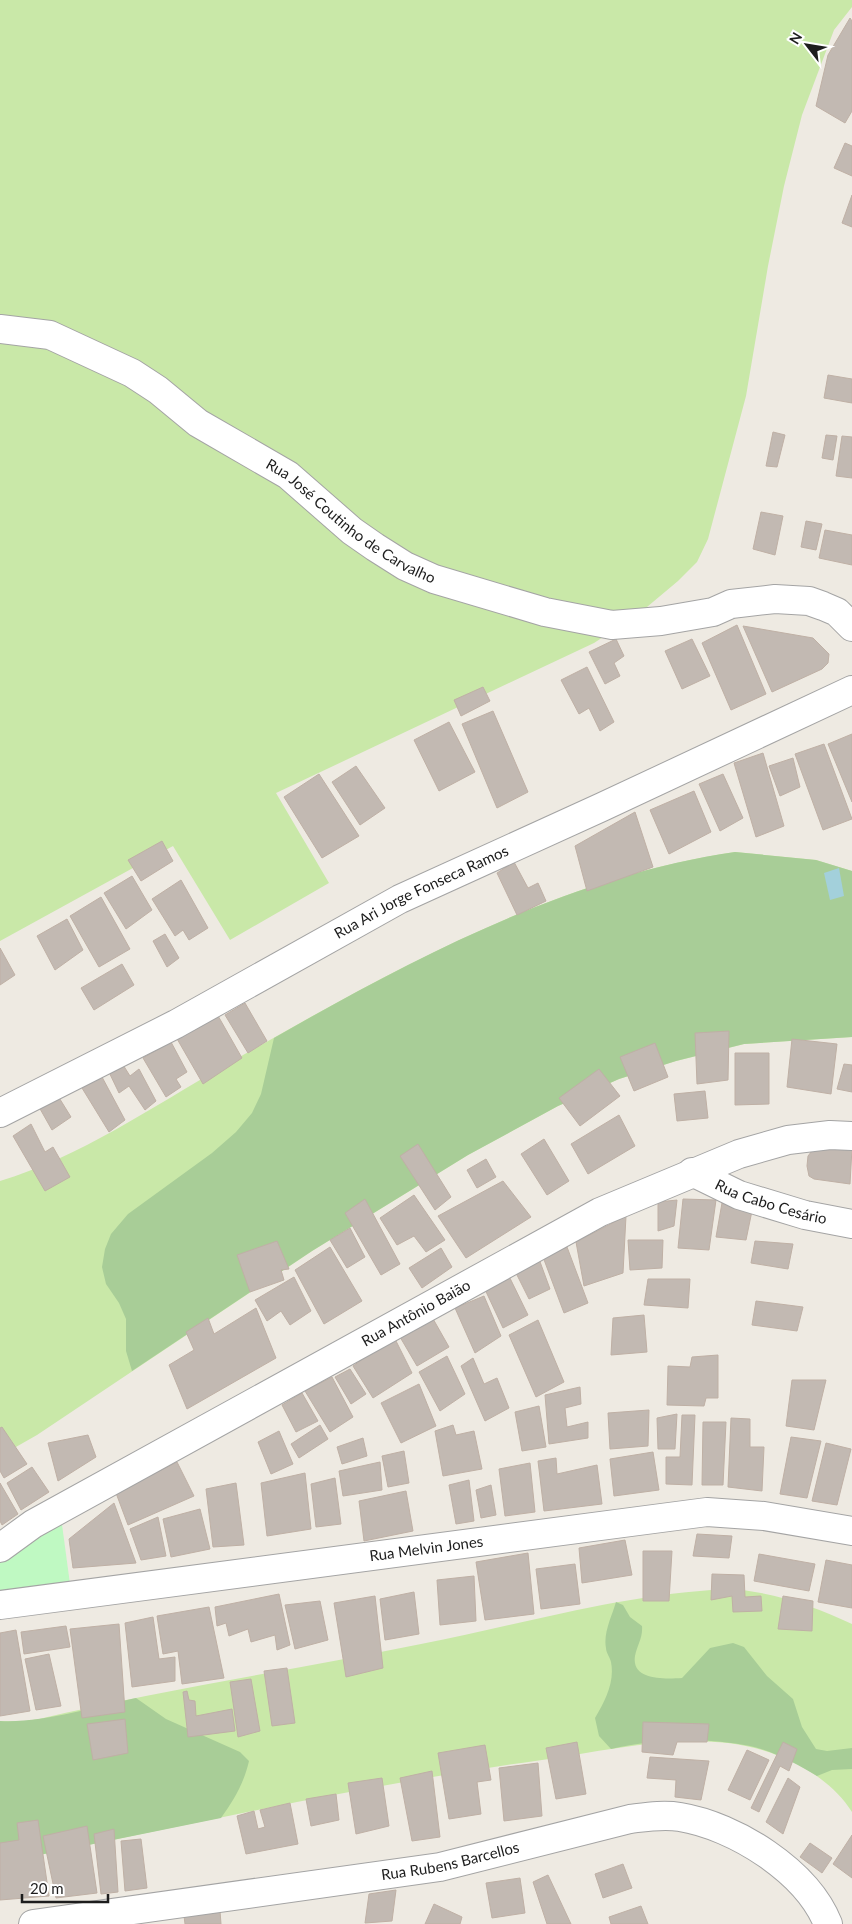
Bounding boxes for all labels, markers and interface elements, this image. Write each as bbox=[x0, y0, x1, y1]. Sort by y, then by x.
north arrow bbox=[782, 20, 832, 70]
text: N bbox=[785, 29, 805, 47]
street label: Rua José Coutinho de Carvalho bbox=[263, 454, 439, 587]
street label: Rua Ari Jorge Fonseca Ramos bbox=[331, 841, 511, 942]
street label: Rua Cabo Cesário bbox=[713, 1175, 828, 1227]
street label: Rua Antônio Baião bbox=[358, 1275, 473, 1350]
street label: Rua Melvin Jones bbox=[368, 1532, 484, 1564]
street label: Rua Rubens Barcellos bbox=[380, 1837, 521, 1883]
scale bar bbox=[22, 1872, 109, 1904]
text: 20 m bbox=[30, 1879, 64, 1897]

